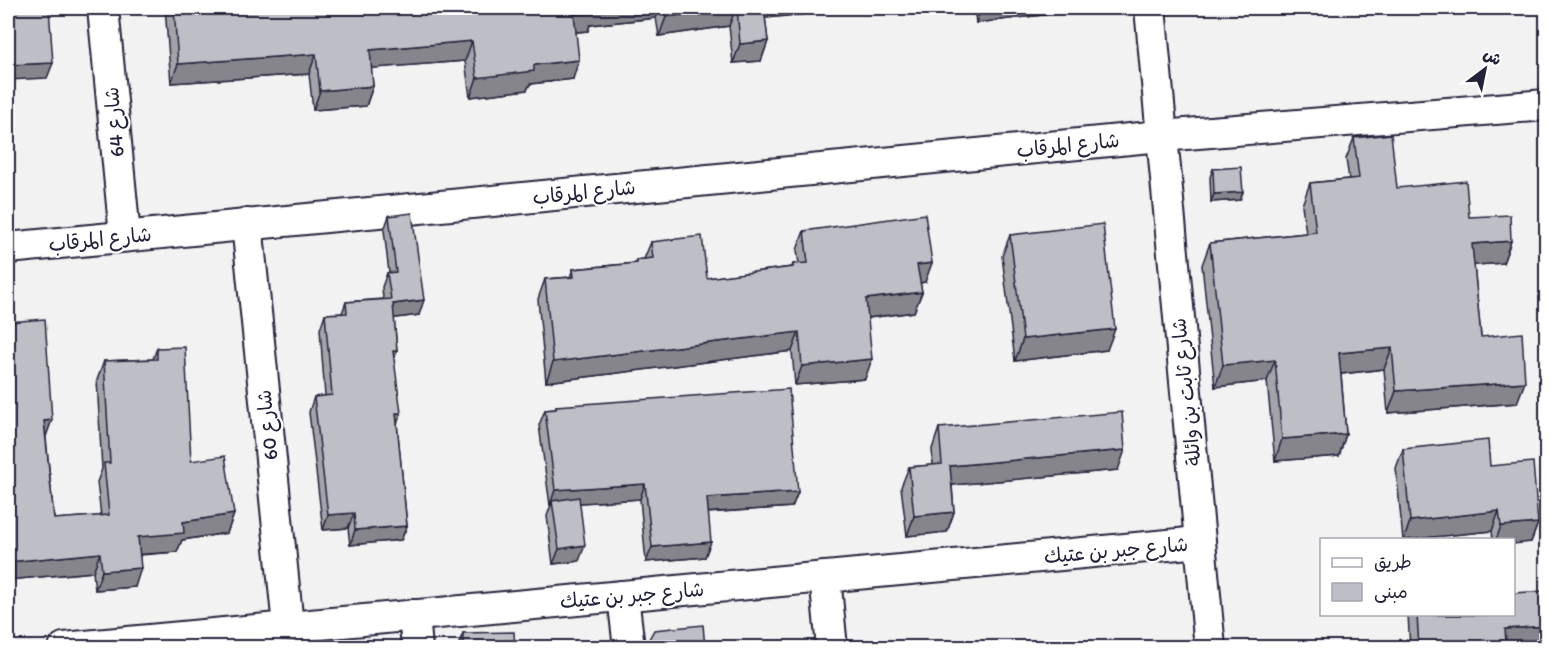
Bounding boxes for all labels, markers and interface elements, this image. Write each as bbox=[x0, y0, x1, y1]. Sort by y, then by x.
north arrow bbox=[1455, 39, 1515, 99]
text: ش bbox=[1480, 44, 1505, 69]
street label: شارع 64 bbox=[99, 86, 131, 158]
street label: شارع المرقاب bbox=[1015, 128, 1121, 164]
street label: شارع المرقاب bbox=[531, 175, 637, 211]
street label: شارع المرقاب bbox=[47, 222, 153, 258]
street label: شارع ثابت بن وائلة bbox=[1166, 317, 1208, 467]
street label: شارع 60 bbox=[251, 388, 285, 461]
street label: شارع جبر بن عتيك bbox=[1043, 532, 1189, 570]
legend bbox=[1320, 538, 1515, 616]
text: طريق bbox=[1374, 551, 1412, 573]
street label: شارع جبر بن عتيك bbox=[559, 577, 705, 615]
text: مبنى bbox=[1374, 581, 1408, 603]

